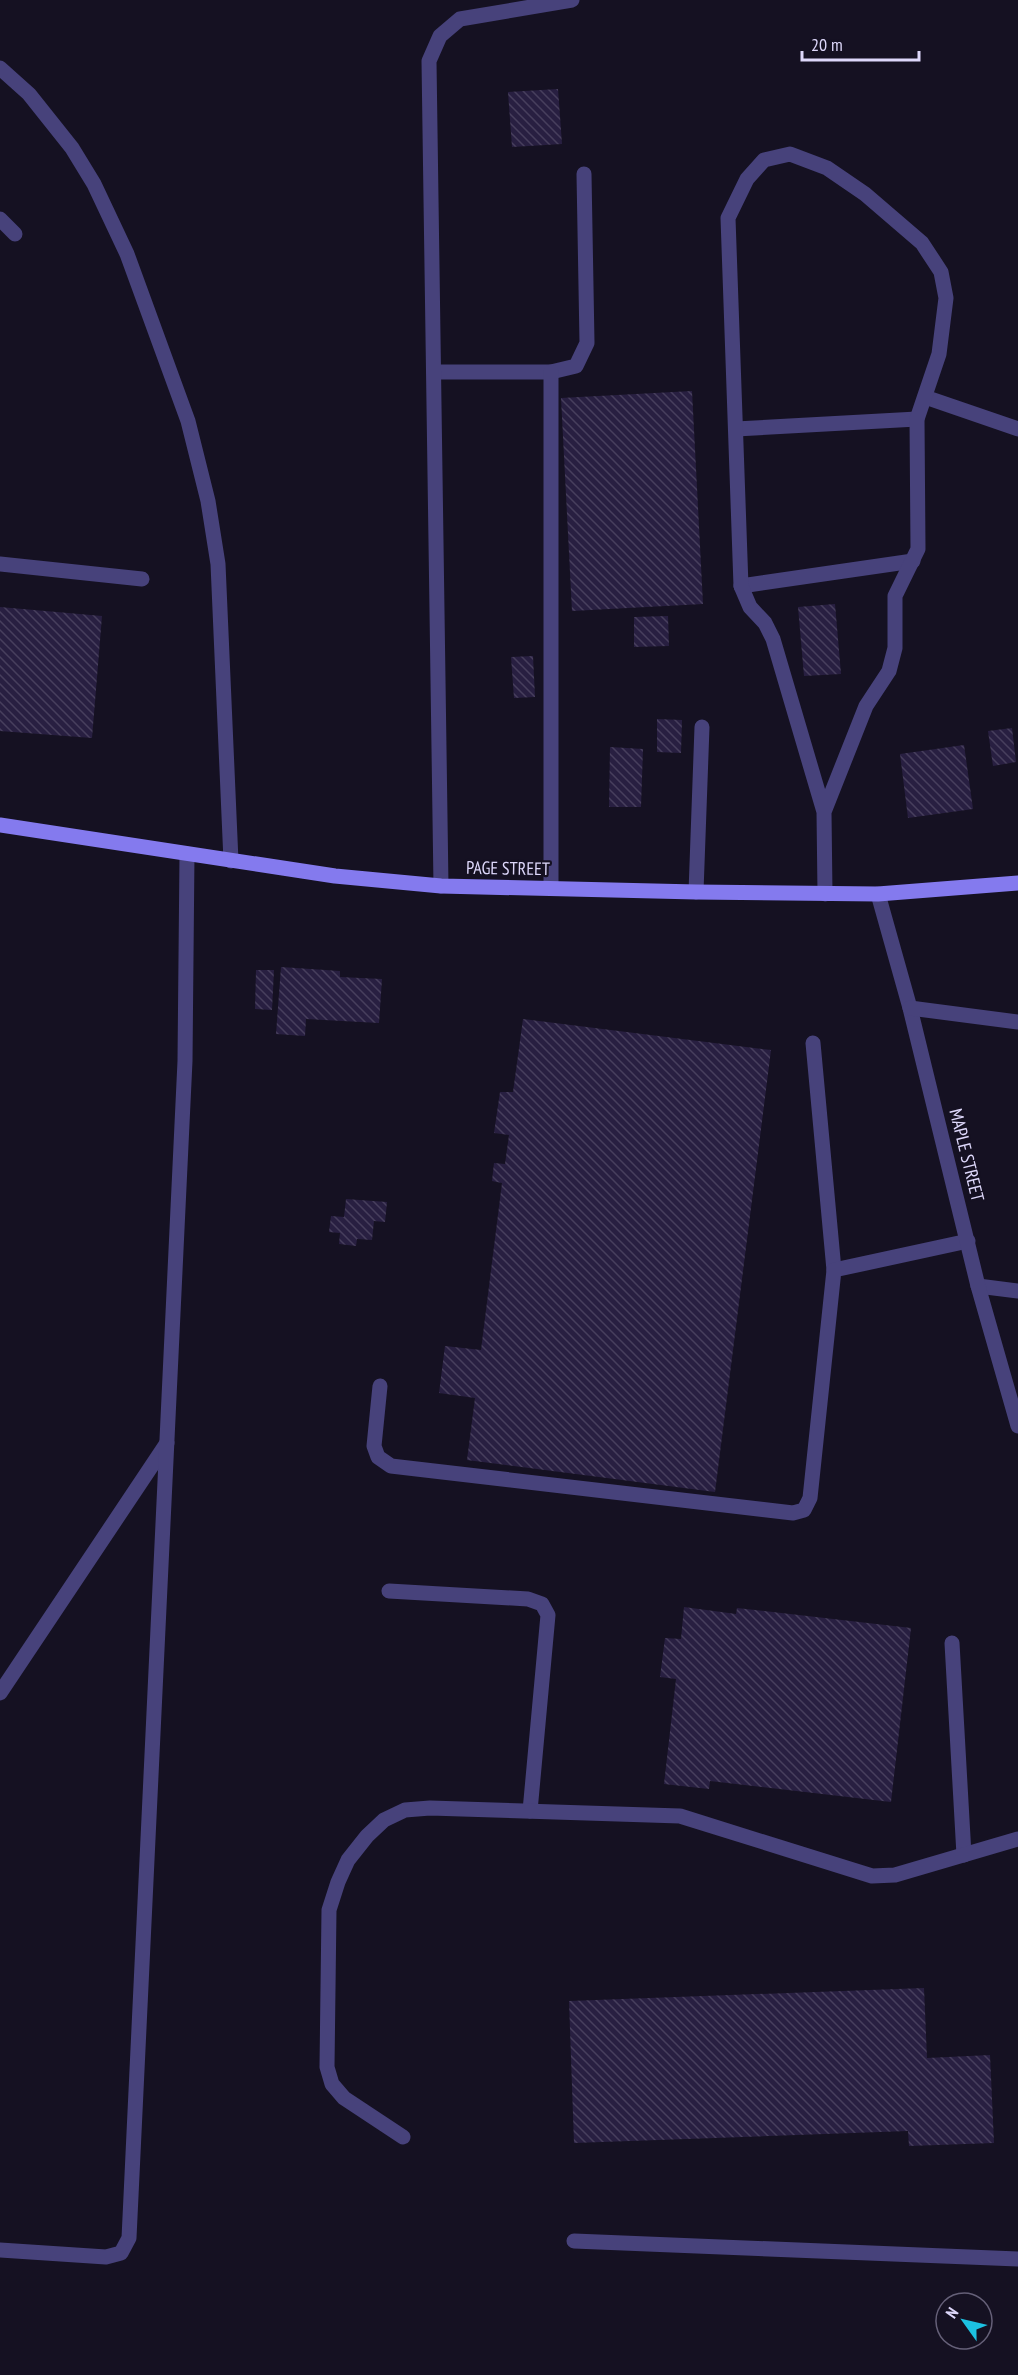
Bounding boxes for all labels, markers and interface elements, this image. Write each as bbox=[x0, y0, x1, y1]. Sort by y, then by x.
scale bar bbox=[802, 24, 919, 62]
text: 20 m bbox=[811, 33, 843, 56]
street label: PAGE STREET bbox=[466, 856, 550, 880]
street label: MAPLE STREET bbox=[944, 1106, 990, 1204]
north arrow bbox=[934, 2291, 994, 2351]
text: N bbox=[941, 2303, 962, 2322]

